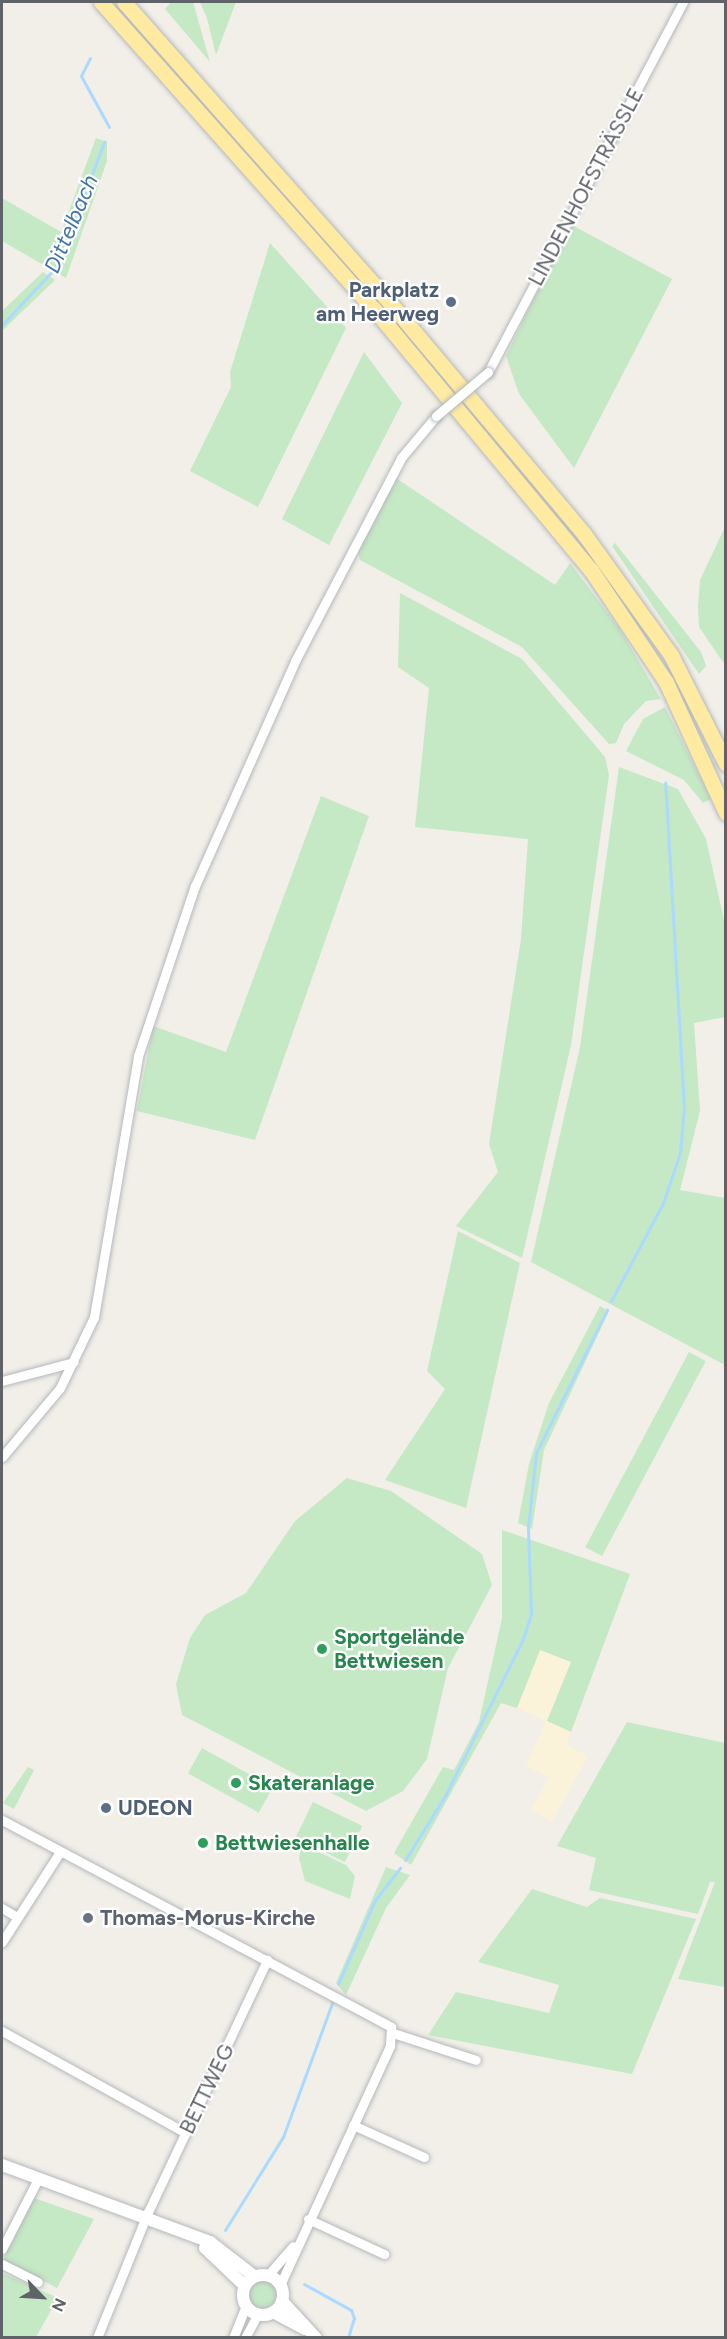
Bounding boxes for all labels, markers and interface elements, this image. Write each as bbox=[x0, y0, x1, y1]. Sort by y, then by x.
street label: LINDENHOFSTRÄSSLE bbox=[523, 84, 649, 290]
water label: Dittelbach bbox=[38, 171, 104, 277]
place label: Parkplatz am Heerweg bbox=[316, 277, 439, 327]
marker: Parkplatz am Heerweg bbox=[444, 295, 458, 309]
place label: Sportgelände Bettwiesen bbox=[334, 1624, 464, 1674]
marker: Sportgelände Bettwiesen bbox=[315, 1642, 329, 1656]
place label: Skateranlage bbox=[248, 1770, 374, 1796]
marker: Skateranlage bbox=[229, 1776, 243, 1790]
place label: UDEON bbox=[118, 1795, 193, 1821]
marker: UDEON bbox=[99, 1801, 113, 1815]
place label: Bettwiesenhalle bbox=[215, 1830, 370, 1856]
marker: Bettwiesenhalle bbox=[196, 1836, 210, 1850]
place label: Thomas-Morus-Kirche bbox=[100, 1905, 315, 1931]
marker: Thomas-Morus-Kirche bbox=[81, 1911, 95, 1925]
street label: BETTWEG bbox=[174, 2040, 240, 2138]
north arrow bbox=[12, 2267, 72, 2327]
text: N bbox=[48, 2295, 70, 2314]

